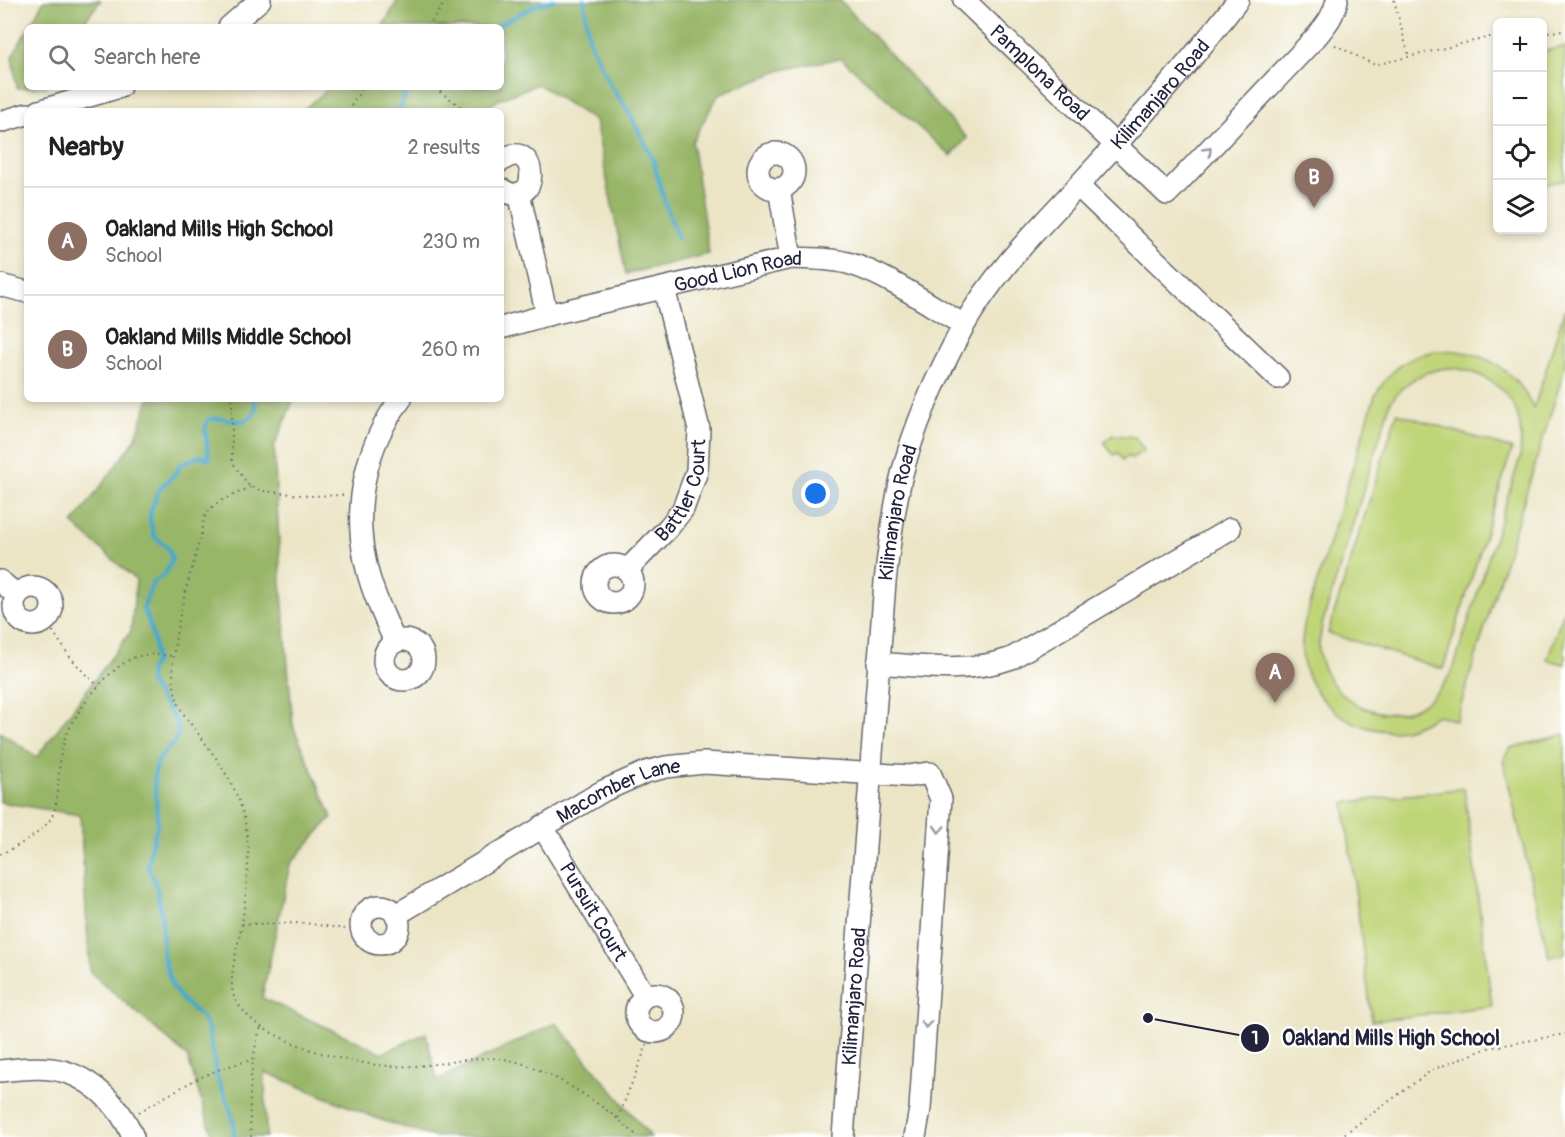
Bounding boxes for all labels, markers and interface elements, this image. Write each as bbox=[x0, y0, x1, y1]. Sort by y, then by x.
map controls bbox=[1493, 18, 1547, 234]
button: + bbox=[1493, 18, 1547, 72]
street label: Pamplona Road bbox=[984, 19, 1095, 126]
search box bbox=[24, 24, 504, 90]
street label: Kilimanjaro Road bbox=[1106, 34, 1215, 155]
icon: search bbox=[45, 41, 78, 74]
text: Search here bbox=[93, 43, 200, 71]
button: − bbox=[1493, 72, 1547, 126]
button: locate bbox=[1493, 126, 1547, 180]
text: Nearby bbox=[48, 131, 124, 163]
text: 2 results bbox=[408, 135, 480, 160]
one-way arrow bbox=[1201, 148, 1212, 158]
pin: B bbox=[1294, 158, 1334, 208]
button: layers bbox=[1493, 180, 1547, 234]
text: Oakland Mills High School bbox=[105, 215, 333, 243]
text: A bbox=[61, 229, 74, 254]
text: 230 m bbox=[423, 229, 480, 254]
text: School bbox=[105, 243, 162, 268]
street label: Good Lion Road bbox=[671, 246, 803, 298]
text: Oakland Mills Middle School bbox=[105, 323, 351, 351]
text: B bbox=[62, 337, 73, 362]
text: 260 m bbox=[421, 337, 480, 362]
text: School bbox=[105, 351, 162, 376]
street label: Battler Court bbox=[650, 438, 712, 547]
street label: Kilimanjaro Road bbox=[873, 441, 923, 582]
your location bbox=[801, 479, 830, 508]
pin: A bbox=[1256, 654, 1294, 703]
street label: Macomber Lane bbox=[552, 754, 682, 829]
one-way arrow bbox=[933, 825, 946, 834]
street label: Pursuit Court bbox=[554, 858, 633, 967]
street label: Kilimanjaro Road bbox=[836, 926, 872, 1066]
one-way arrow bbox=[919, 1019, 932, 1028]
callout: Oakland Mills High School bbox=[1240, 1019, 1512, 1058]
text: Oakland Mills High School bbox=[1282, 1025, 1500, 1052]
text: 1 bbox=[1251, 1027, 1259, 1050]

